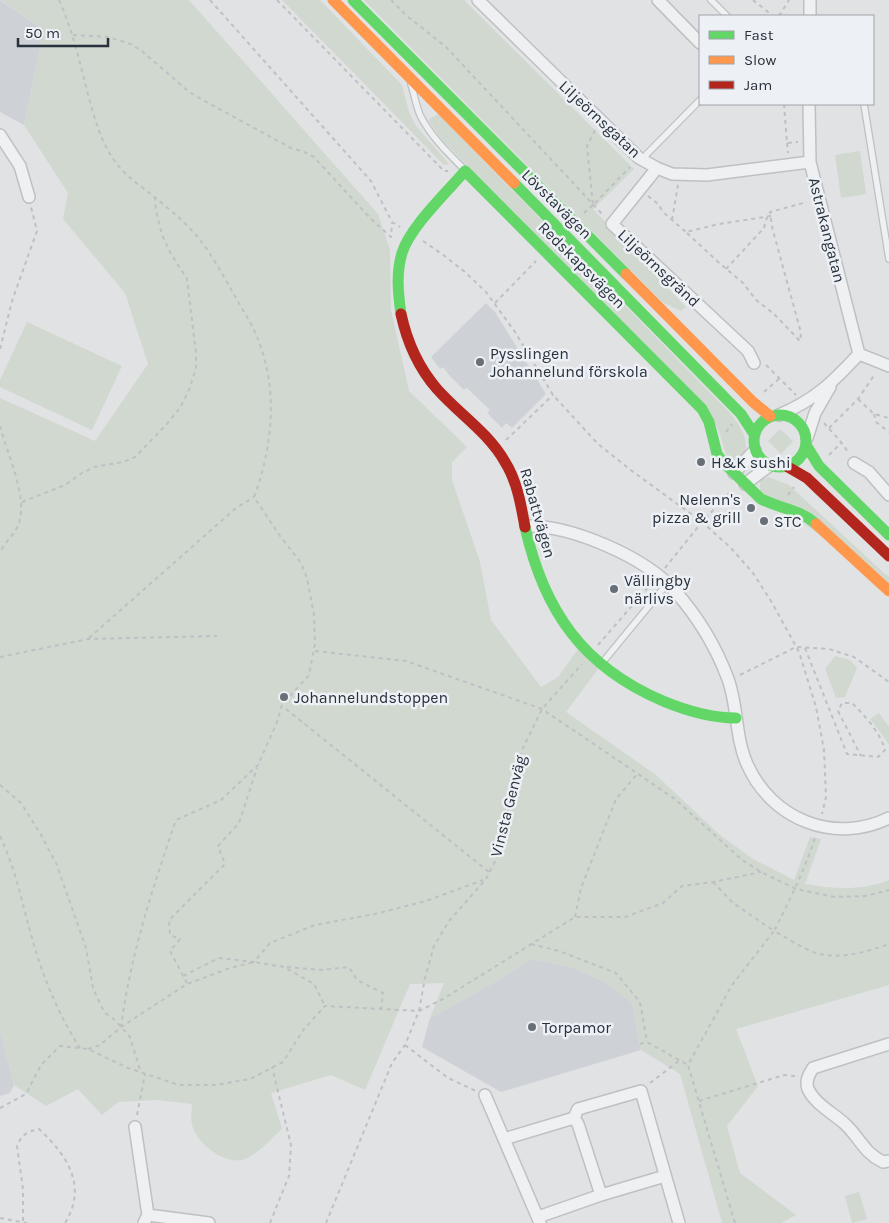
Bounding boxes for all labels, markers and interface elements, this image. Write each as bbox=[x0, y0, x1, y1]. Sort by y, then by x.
scale bar bbox=[18, 15, 108, 47]
legend bbox=[699, 15, 874, 105]
text: 50 m bbox=[25, 24, 60, 42]
text: Fast bbox=[744, 26, 774, 44]
text: Slow bbox=[744, 51, 776, 69]
street label: Liljeörnsgatan bbox=[555, 76, 645, 162]
text: Jam bbox=[744, 76, 772, 94]
street label: Lövstavägen bbox=[518, 165, 596, 243]
street label: Astrakangatan bbox=[805, 175, 849, 285]
street label: Redskapsvägen bbox=[535, 218, 629, 312]
street label: Liljeörnsgränd bbox=[614, 225, 704, 311]
place label: Pysslingen Johannelund förskola bbox=[490, 344, 648, 381]
marker: Pysslingen Johannelund förskola bbox=[474, 356, 486, 368]
place label: H&K sushi bbox=[711, 453, 791, 472]
marker: H&K sushi bbox=[695, 456, 707, 468]
street label: Rabattvägen bbox=[516, 466, 560, 560]
place label: Nelenn's pizza & grill bbox=[652, 490, 741, 527]
marker: Nelenn's pizza & grill bbox=[745, 502, 757, 514]
place label: STC bbox=[774, 512, 802, 531]
marker: STC bbox=[758, 515, 770, 527]
place label: Vällingby närlivs bbox=[624, 571, 691, 608]
marker: Vällingby närlivs bbox=[608, 583, 620, 595]
place label: Johannelundstoppen bbox=[294, 688, 448, 707]
marker: Johannelundstoppen bbox=[278, 691, 290, 703]
street label: Vinsta Genväg bbox=[486, 753, 530, 859]
place label: Torpamor bbox=[542, 1018, 611, 1037]
marker: Torpamor bbox=[526, 1021, 538, 1033]

